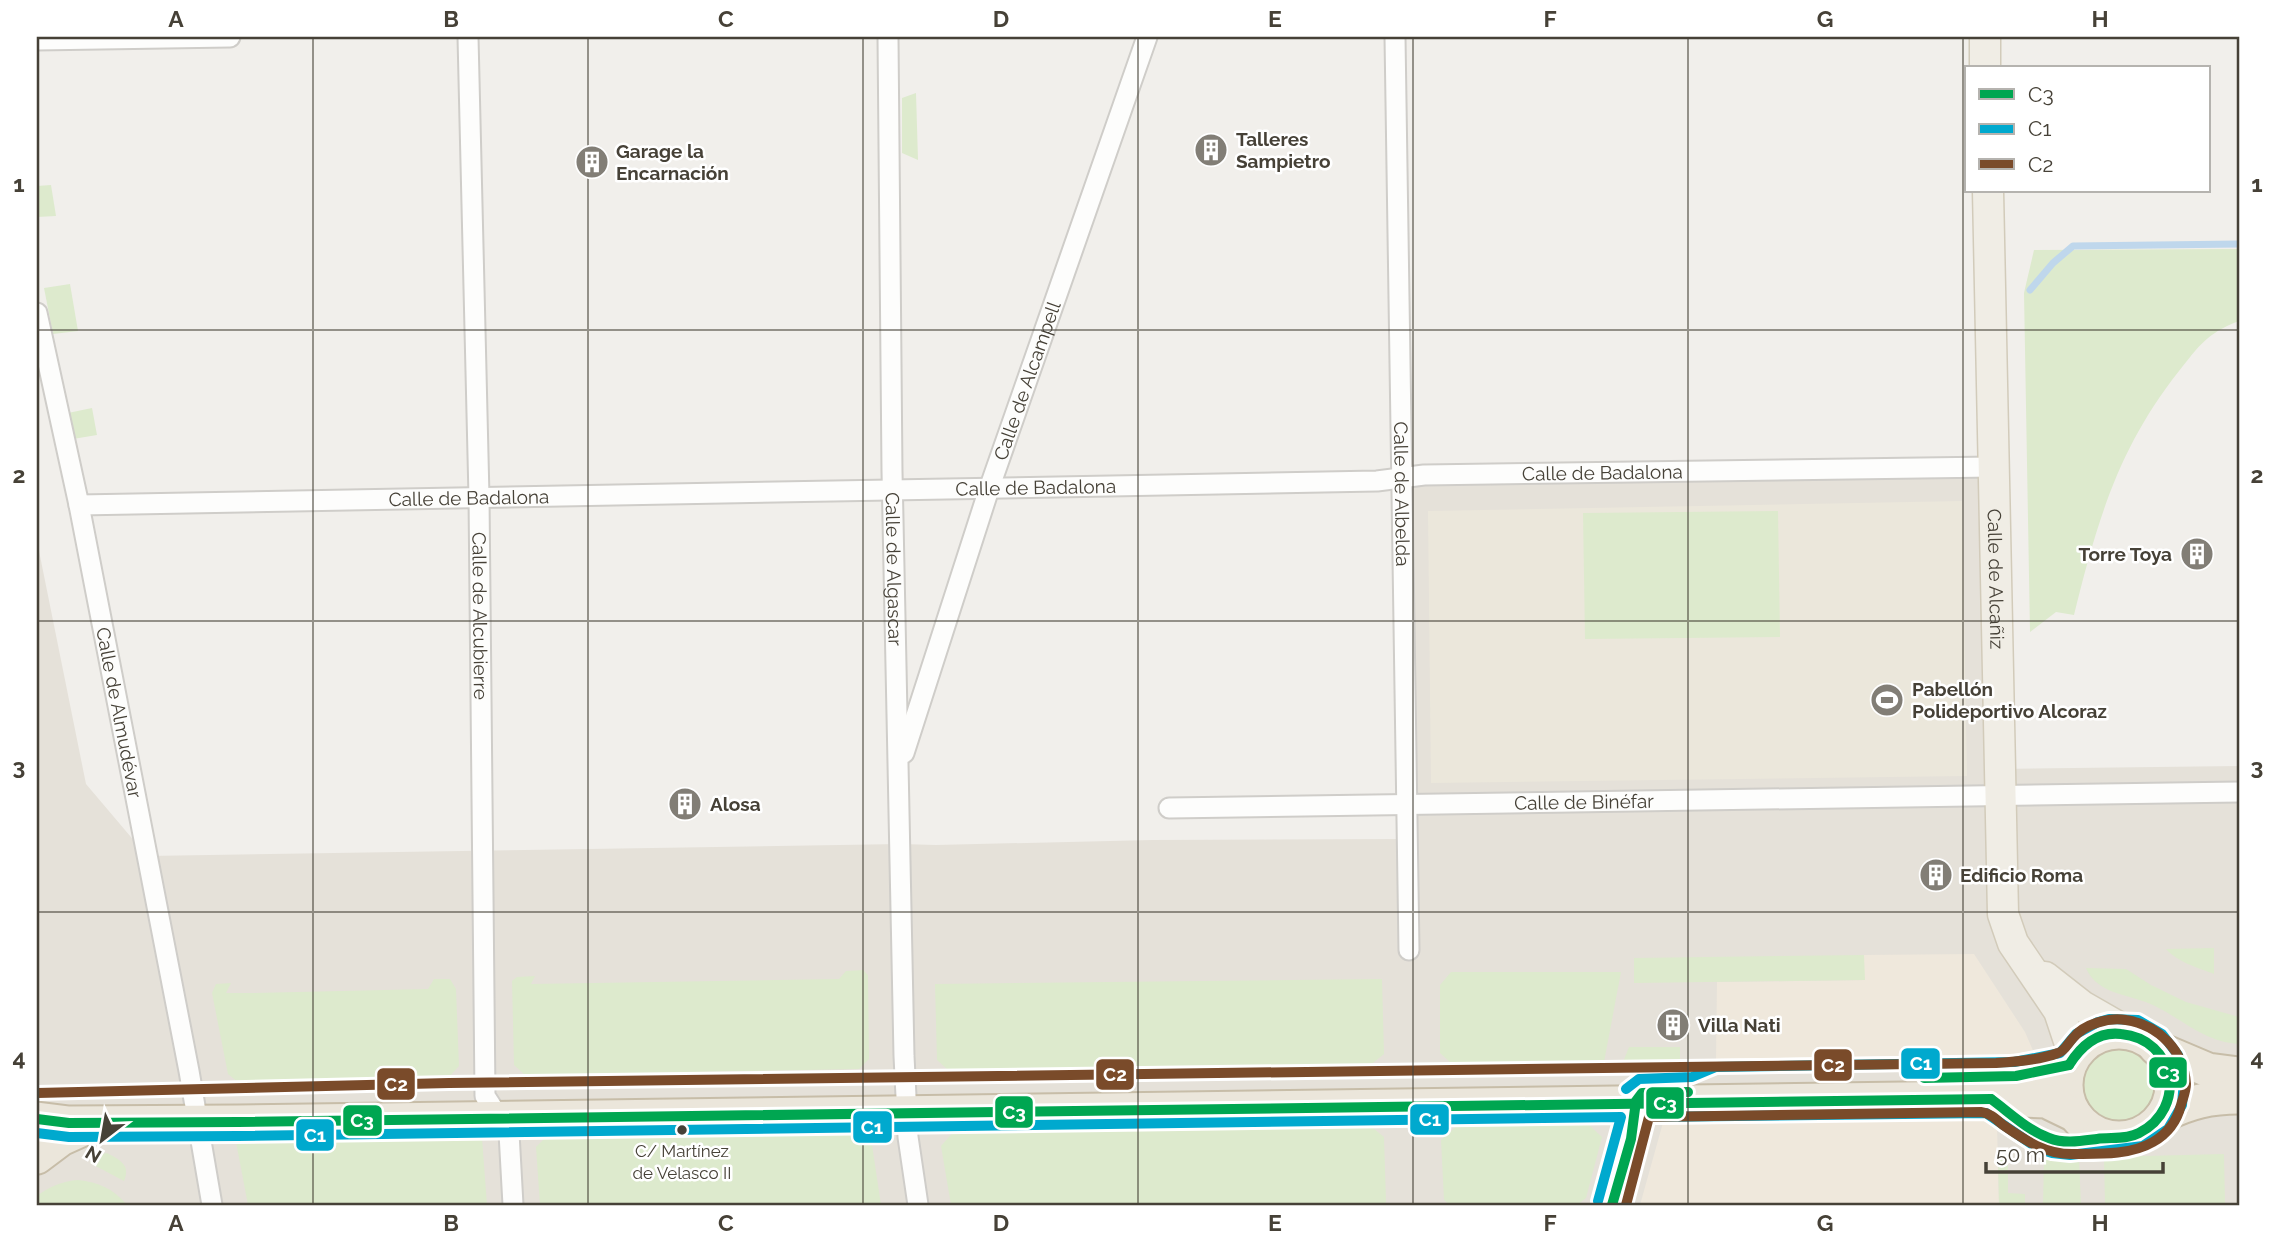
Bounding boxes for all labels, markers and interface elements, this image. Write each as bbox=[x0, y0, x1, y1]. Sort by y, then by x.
text: A bbox=[168, 5, 184, 32]
text: B bbox=[443, 5, 459, 32]
text: C bbox=[718, 5, 734, 32]
text: D bbox=[993, 5, 1009, 32]
text: E bbox=[1268, 5, 1282, 32]
text: F bbox=[1543, 5, 1557, 32]
text: G bbox=[1817, 5, 1833, 32]
text: H bbox=[2091, 5, 2109, 32]
legend bbox=[1965, 66, 2210, 192]
text: C3 bbox=[2028, 82, 2054, 107]
text: C1 bbox=[2028, 116, 2051, 141]
place label: Talleres Sampietro bbox=[1236, 128, 1330, 172]
building icon: Talleres Sampietro bbox=[1192, 131, 1230, 169]
place label: Garage la Encarnación bbox=[616, 140, 729, 184]
building icon: Garage la Encarnación bbox=[573, 143, 611, 181]
text: C2 bbox=[2028, 152, 2053, 177]
text: 1 bbox=[13, 170, 25, 197]
text: 1 bbox=[2251, 170, 2263, 197]
street label: Calle de Alcampell bbox=[989, 298, 1065, 463]
street label: Calle de Albelda bbox=[1390, 421, 1414, 567]
street label: Calle de Badalona bbox=[1522, 460, 1683, 485]
text: 2 bbox=[13, 461, 25, 488]
text: 2 bbox=[2251, 461, 2263, 488]
street label: Calle de Badalona bbox=[955, 475, 1116, 500]
street label: Calle de Badalona bbox=[388, 485, 549, 510]
street label: Calle de Algascar bbox=[881, 492, 907, 646]
street label: Calle de Alcañiz bbox=[1984, 508, 2009, 649]
street label: Calle de Alcubierre bbox=[468, 532, 492, 700]
building icon: Torre Toya bbox=[2178, 535, 2216, 573]
place label: Torre Toya bbox=[2079, 543, 2172, 565]
street label: Calle de Almudévar bbox=[92, 625, 147, 800]
place label: Pabellón Polideportivo Alcoraz bbox=[1912, 678, 2107, 722]
sports icon: Pabellón Polideportivo Alcoraz bbox=[1868, 681, 1906, 719]
text: 3 bbox=[13, 753, 25, 780]
text: 3 bbox=[2251, 753, 2263, 780]
building icon: Alosa bbox=[666, 785, 704, 823]
street label: Calle de Binéfar bbox=[1514, 790, 1654, 814]
place label: Alosa bbox=[710, 793, 761, 815]
building icon: Edificio Roma bbox=[1917, 856, 1955, 894]
place label: Edificio Roma bbox=[1960, 864, 2083, 886]
building icon: Villa Nati bbox=[1654, 1006, 1692, 1044]
place label: Villa Nati bbox=[1698, 1014, 1781, 1036]
text: 4 bbox=[12, 1044, 26, 1071]
text: 4 bbox=[2250, 1044, 2264, 1071]
line badge: C1 bbox=[1900, 1047, 1941, 1080]
line badge: C2 bbox=[1813, 1048, 1853, 1082]
text: C1 bbox=[1910, 1052, 1932, 1074]
text: C2 bbox=[1821, 1054, 1845, 1076]
line badge: C3 bbox=[2148, 1056, 2188, 1089]
line badge: C2 bbox=[1095, 1058, 1135, 1091]
text: C3 bbox=[2156, 1061, 2180, 1083]
text: C2 bbox=[1103, 1063, 1127, 1085]
line badge: C2 bbox=[376, 1067, 416, 1101]
text: C2 bbox=[384, 1073, 408, 1095]
line badge: C3 bbox=[1645, 1086, 1685, 1120]
text: C3 bbox=[1653, 1092, 1677, 1114]
line badge: C3 bbox=[994, 1095, 1034, 1129]
text: C3 bbox=[1002, 1101, 1026, 1123]
line badge: C1 bbox=[1409, 1103, 1450, 1136]
line badge: C3 bbox=[342, 1104, 383, 1137]
north arrow bbox=[66, 1106, 136, 1176]
text: C1 bbox=[1419, 1108, 1441, 1130]
text: C3 bbox=[350, 1109, 374, 1131]
line badge: C1 bbox=[852, 1110, 893, 1144]
text: C1 bbox=[861, 1116, 883, 1138]
line badge: C1 bbox=[295, 1118, 335, 1152]
marker: C/ Martínez de Velasco II bbox=[675, 1123, 689, 1137]
text: C1 bbox=[304, 1124, 326, 1146]
scale bar bbox=[1986, 1130, 2162, 1174]
text: N bbox=[81, 1141, 105, 1168]
place label: C/ Martínez de Velasco II bbox=[633, 1141, 731, 1183]
text: 50 m bbox=[1996, 1142, 2045, 1167]
text: A bbox=[168, 1209, 184, 1236]
text: B bbox=[443, 1209, 459, 1236]
text: C bbox=[718, 1209, 734, 1236]
text: D bbox=[993, 1209, 1009, 1236]
text: E bbox=[1268, 1209, 1282, 1236]
text: F bbox=[1543, 1209, 1557, 1236]
text: G bbox=[1817, 1209, 1833, 1236]
text: H bbox=[2091, 1209, 2109, 1236]

